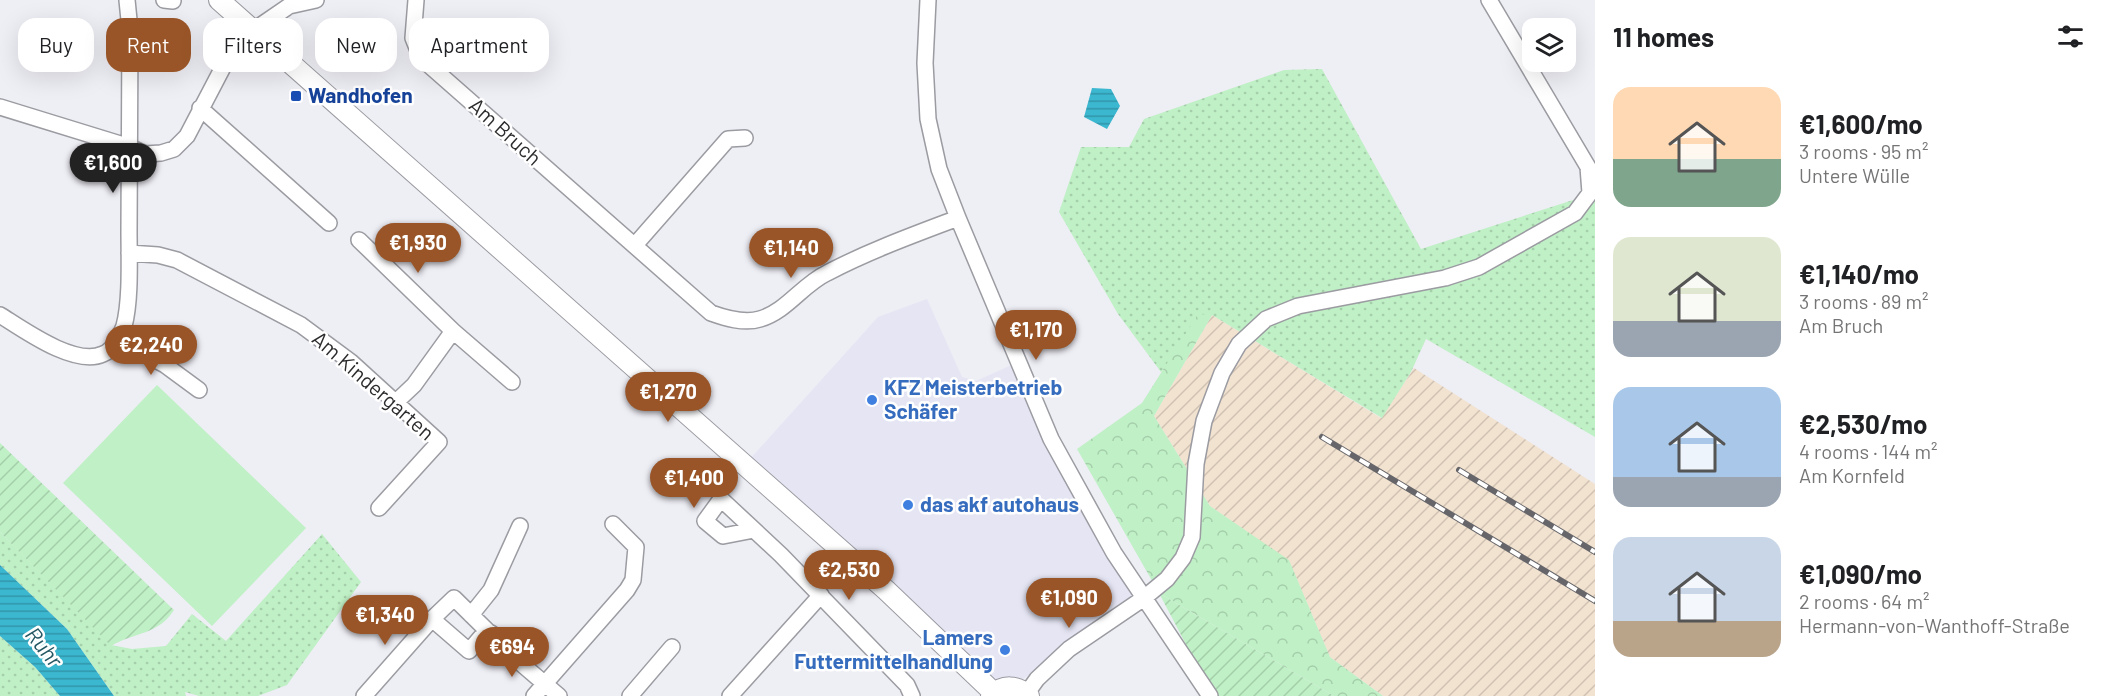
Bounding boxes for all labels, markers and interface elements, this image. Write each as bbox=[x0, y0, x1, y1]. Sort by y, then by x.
chip: Buy bbox=[18, 18, 94, 72]
chip: Rent bbox=[106, 18, 191, 72]
chip: Filters bbox=[203, 18, 303, 72]
chip: New bbox=[315, 18, 397, 72]
chip: Apartment bbox=[409, 18, 549, 72]
map controls bbox=[1522, 18, 1576, 72]
button: layers bbox=[1522, 18, 1576, 72]
icon: filters bbox=[2054, 20, 2087, 53]
text: 11 homes bbox=[1613, 21, 1714, 52]
place label: Wandhofen bbox=[308, 82, 413, 107]
marker: Wandhofen bbox=[289, 89, 303, 103]
street label: Am Bruch bbox=[465, 92, 547, 170]
text: €1,600/mo bbox=[1799, 108, 1923, 139]
icon: home bbox=[1661, 111, 1733, 183]
text: 3 rooms · 95 m² bbox=[1799, 139, 1928, 163]
pin: €1,600 bbox=[64, 143, 162, 194]
text: €1,600 bbox=[84, 150, 142, 174]
text: Untere Wülle bbox=[1799, 163, 1910, 187]
pin: €1,930 bbox=[369, 223, 467, 274]
pin: €1,140 bbox=[742, 228, 840, 279]
text: €1,930 bbox=[389, 230, 447, 254]
text: €1,140 bbox=[763, 235, 819, 259]
text: €1,140/mo bbox=[1799, 258, 1919, 289]
icon: home bbox=[1661, 261, 1733, 333]
text: 3 rooms · 89 m² bbox=[1799, 289, 1929, 313]
pin: €1,170 bbox=[987, 310, 1085, 361]
text: Am Bruch bbox=[1799, 313, 1883, 337]
text: €1,170 bbox=[1009, 317, 1063, 341]
pin: €2,240 bbox=[102, 325, 200, 376]
street label: Am Kindergarten bbox=[308, 325, 440, 445]
text: €2,240 bbox=[119, 332, 183, 356]
pin: €1,270 bbox=[619, 372, 717, 423]
place label: KFZ Meisterbetrieb Schäfer bbox=[884, 374, 1062, 423]
text: €1,270 bbox=[639, 379, 697, 403]
marker: KFZ Meisterbetrieb Schäfer bbox=[865, 393, 879, 407]
text: €2,530/mo bbox=[1799, 408, 1927, 439]
icon: home bbox=[1661, 411, 1733, 483]
text: 4 rooms · 144 m² bbox=[1799, 439, 1937, 463]
pin: €1,400 bbox=[645, 458, 743, 509]
text: Am Kornfeld bbox=[1799, 463, 1905, 487]
text: €1,400 bbox=[664, 465, 724, 489]
place label: das akf autohaus bbox=[920, 491, 1079, 516]
marker: das akf autohaus bbox=[901, 498, 915, 512]
pin: €2,530 bbox=[800, 550, 898, 601]
text: €2,530 bbox=[818, 557, 880, 581]
text: €1,090/mo bbox=[1799, 558, 1922, 589]
icon: home bbox=[1661, 561, 1733, 633]
pin: €1,090 bbox=[1020, 578, 1118, 629]
text: €1,090 bbox=[1040, 585, 1098, 609]
text: 2 rooms · 64 m² bbox=[1799, 589, 1929, 613]
pin: €1,340 bbox=[336, 595, 434, 646]
text: €1,340 bbox=[355, 602, 415, 626]
text: Hermann-von-Wanthoff-Straße bbox=[1799, 613, 2070, 637]
water label: Ruhr bbox=[21, 621, 69, 673]
place label: Lamers Futtermittelhandlung bbox=[794, 624, 993, 673]
pin: €694 bbox=[476, 627, 548, 678]
text: €694 bbox=[489, 634, 535, 658]
marker: Lamers Futtermittelhandlung bbox=[998, 643, 1012, 657]

